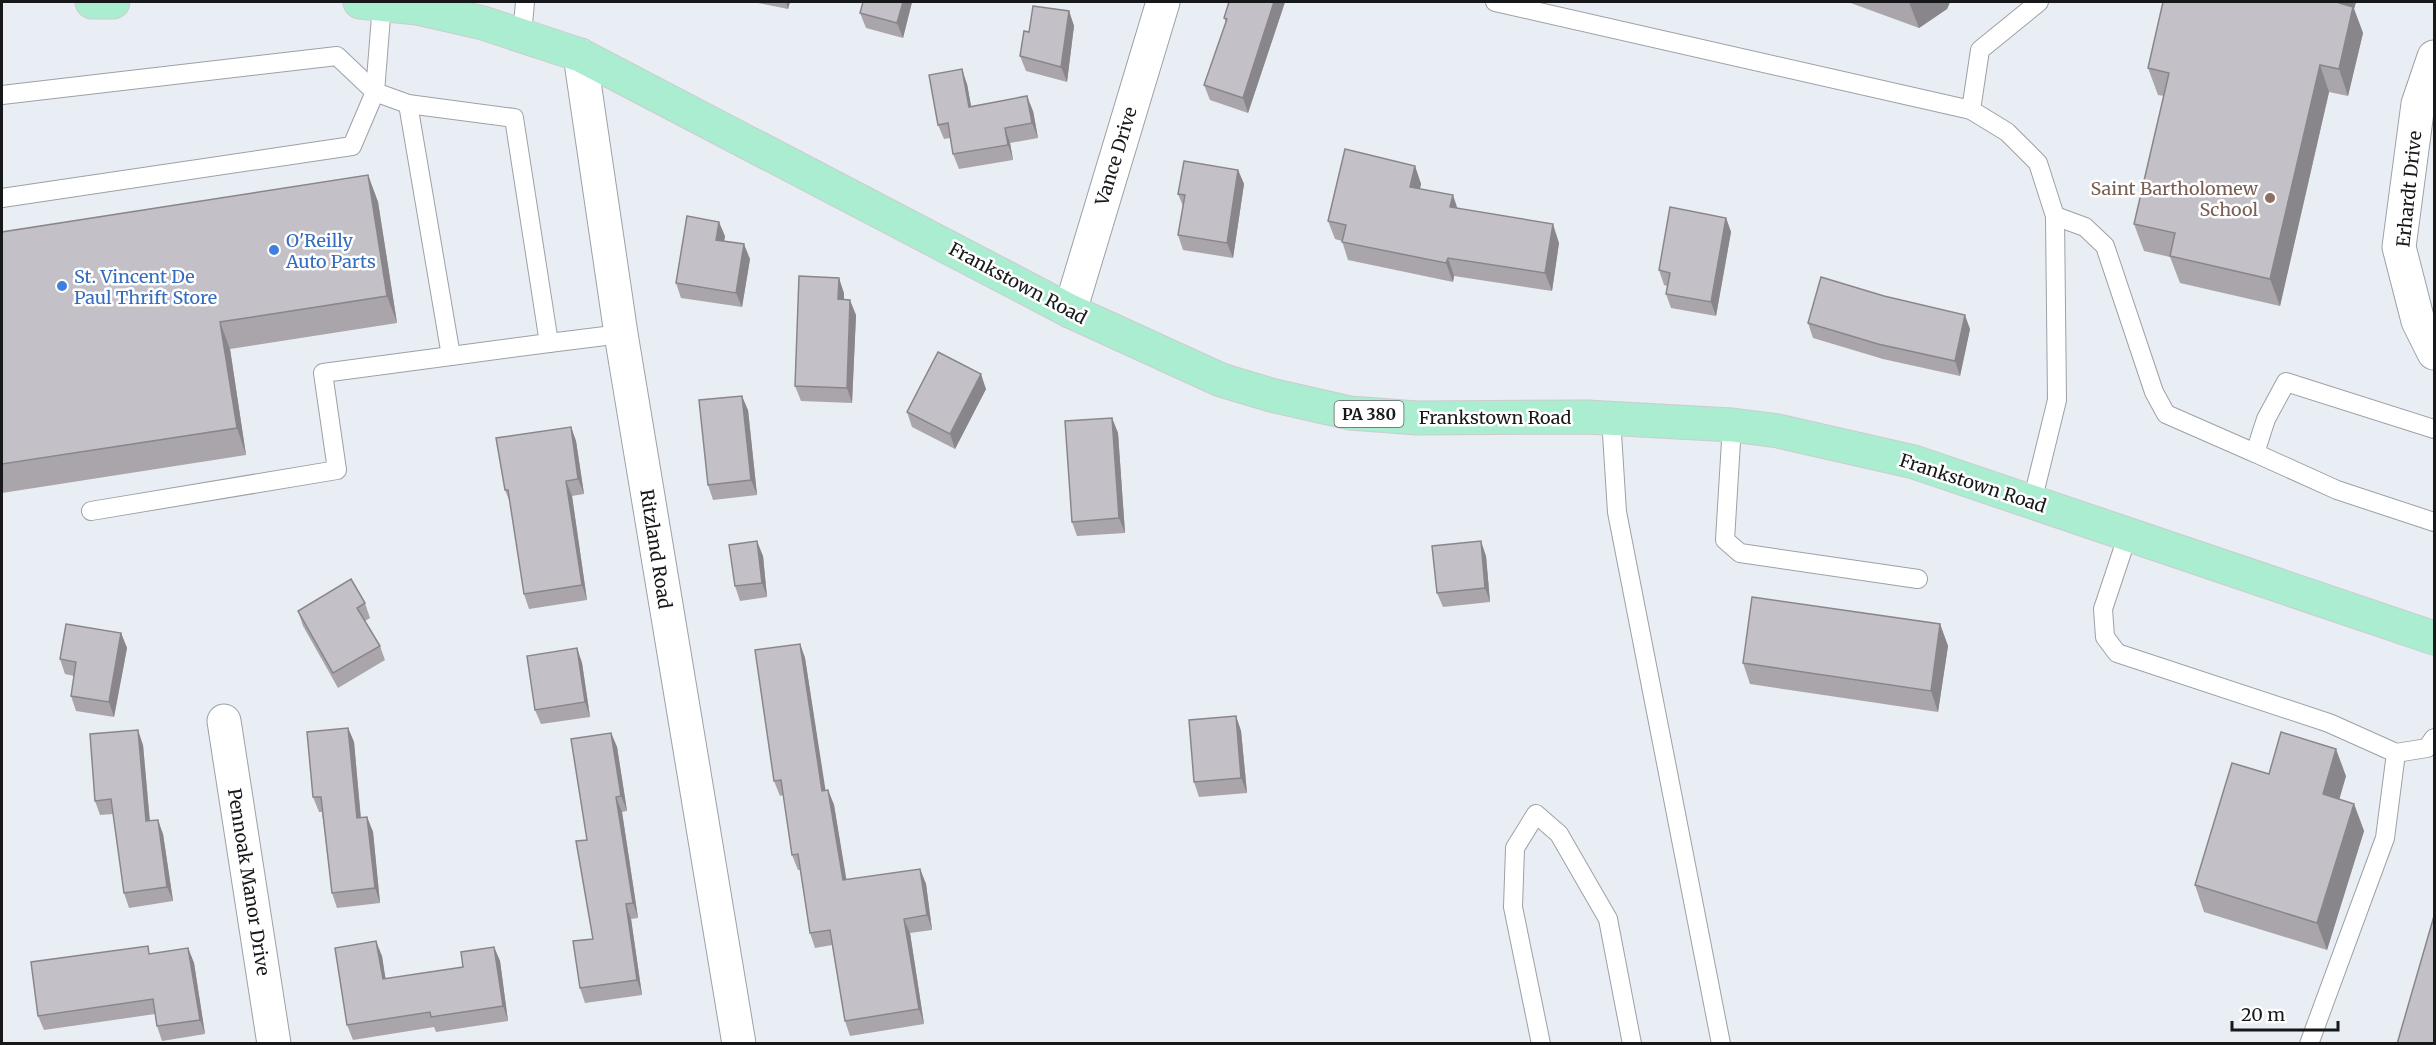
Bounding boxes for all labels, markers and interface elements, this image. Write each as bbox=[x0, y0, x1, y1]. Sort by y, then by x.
street label: Vance Drive bbox=[1090, 104, 1142, 209]
street label: Erhardt Drive bbox=[2391, 130, 2427, 248]
place label: Saint Bartholomew School bbox=[2090, 177, 2259, 221]
marker: Saint Bartholomew School bbox=[2263, 191, 2277, 205]
place label: O'Reilly Auto Parts bbox=[285, 229, 376, 273]
street label: Frankstown Road bbox=[945, 237, 1091, 329]
marker: O'Reilly Auto Parts bbox=[267, 243, 281, 257]
place label: St. Vincent De Paul Thrift Store bbox=[74, 265, 217, 309]
marker: St. Vincent De Paul Thrift Store bbox=[55, 279, 69, 293]
road number: PA 380 bbox=[1334, 401, 1404, 427]
street label: Frankstown Road bbox=[1419, 406, 1572, 429]
street label: Frankstown Road bbox=[1897, 448, 2049, 518]
street label: Ritzland Road bbox=[635, 488, 677, 611]
street label: Pennoak Manor Drive bbox=[223, 787, 275, 977]
scale bar bbox=[2232, 994, 2338, 1032]
text: 20 m bbox=[2241, 1003, 2285, 1026]

